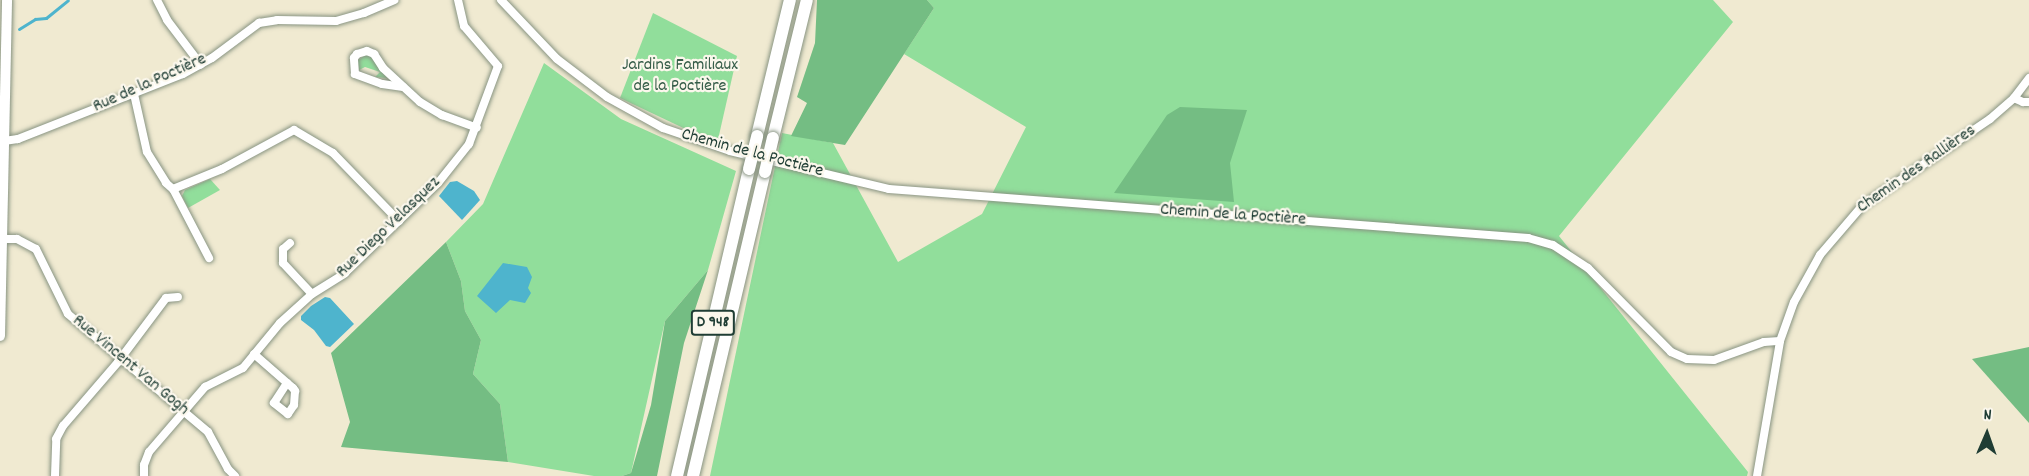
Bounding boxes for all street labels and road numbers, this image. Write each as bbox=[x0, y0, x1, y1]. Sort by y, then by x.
street label: Rue de la Poctière bbox=[90, 49, 210, 119]
street label: Chemin des Rallières bbox=[1853, 121, 1981, 219]
street label: Chemin de la Poctière bbox=[679, 125, 825, 183]
street label: Rue Diego Velasquez bbox=[332, 173, 446, 283]
street label: Chemin de la Poctière bbox=[1159, 200, 1307, 232]
road number: D 948 bbox=[690, 310, 736, 336]
street label: Rue Vincent Van Gogh bbox=[67, 311, 193, 421]

